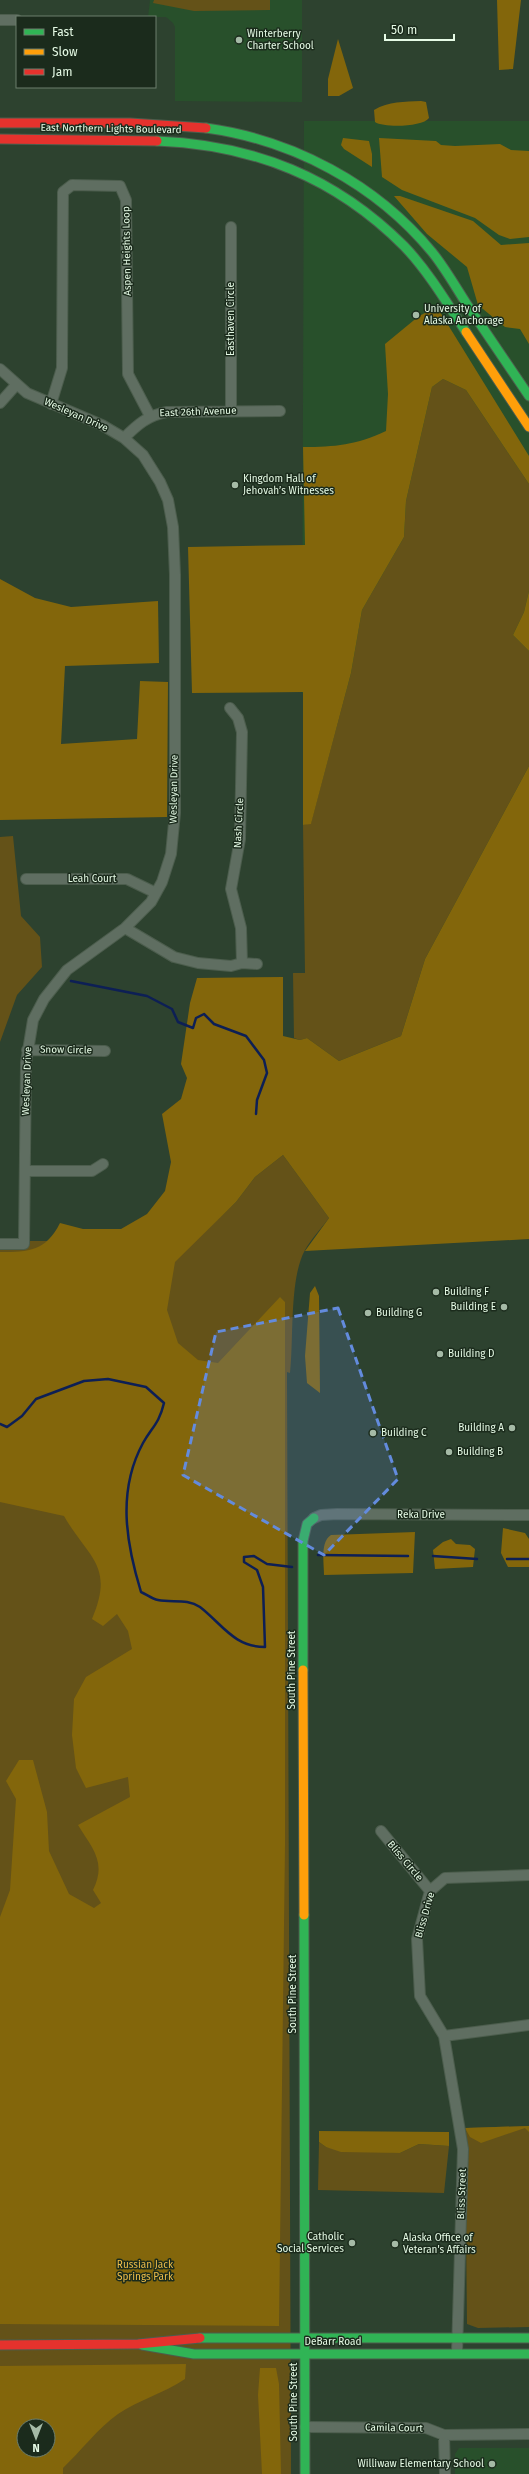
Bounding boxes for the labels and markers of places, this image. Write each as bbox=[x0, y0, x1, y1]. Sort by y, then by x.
place label: Winterberry Charter School bbox=[247, 28, 314, 52]
marker: Winterberry Charter School bbox=[234, 35, 244, 45]
place label: University of Alaska Anchorage bbox=[424, 303, 503, 327]
marker: University of Alaska Anchorage bbox=[411, 310, 421, 320]
place label: Kingdom Hall of Jehovah’s Witnesses bbox=[243, 473, 334, 497]
marker: Kingdom Hall of Jehovah’s Witnesses bbox=[230, 480, 240, 490]
place label: Building F bbox=[444, 1286, 489, 1298]
marker: Building F bbox=[431, 1287, 441, 1297]
place label: Building E bbox=[451, 1301, 496, 1313]
marker: Building E bbox=[499, 1302, 509, 1312]
place label: Building G bbox=[376, 1307, 422, 1319]
marker: Building G bbox=[363, 1308, 373, 1318]
place label: Building D bbox=[448, 1348, 495, 1360]
marker: Building D bbox=[435, 1349, 445, 1359]
place label: Building A bbox=[458, 1422, 504, 1434]
marker: Building A bbox=[507, 1423, 517, 1433]
place label: Building C bbox=[381, 1427, 427, 1439]
marker: Building C bbox=[368, 1428, 378, 1438]
place label: Building B bbox=[457, 1446, 503, 1458]
marker: Building B bbox=[444, 1447, 454, 1457]
place label: Catholic Social Services bbox=[277, 2231, 344, 2255]
place label: Alaska Office of Veteran's Affairs bbox=[403, 2232, 476, 2256]
marker: Catholic Social Services bbox=[347, 2238, 357, 2248]
marker: Alaska Office of Veteran's Affairs bbox=[390, 2239, 400, 2249]
place label: Williwaw Elementary School bbox=[357, 2458, 484, 2470]
marker: Williwaw Elementary School bbox=[487, 2459, 497, 2469]

